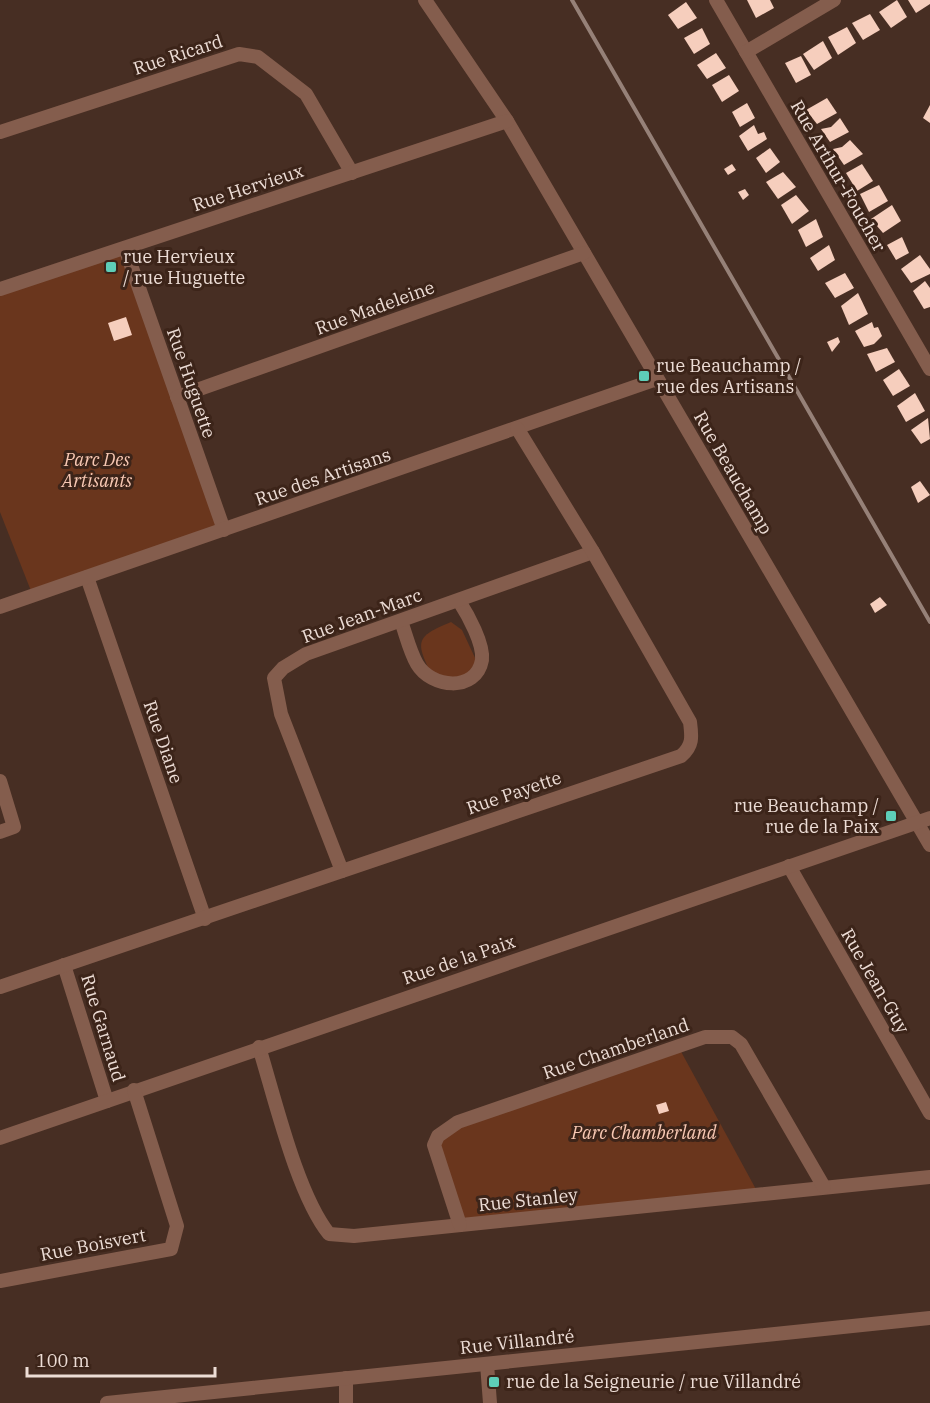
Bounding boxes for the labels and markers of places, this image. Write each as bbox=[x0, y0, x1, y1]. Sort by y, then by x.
place label: rue Hervieux / rue Huguette bbox=[123, 245, 245, 289]
marker: rue Hervieux / rue Huguette bbox=[104, 260, 118, 274]
place label: rue Beauchamp / rue des Artisans bbox=[656, 354, 801, 398]
marker: rue Beauchamp / rue des Artisans bbox=[637, 369, 651, 383]
place label: rue Beauchamp / rue de la Paix bbox=[734, 794, 879, 838]
marker: rue Beauchamp / rue de la Paix bbox=[884, 809, 898, 823]
place label: rue de la Seigneurie / rue Villandré bbox=[506, 1370, 801, 1393]
marker: rue de la Seigneurie / rue Villandré bbox=[487, 1375, 501, 1389]

